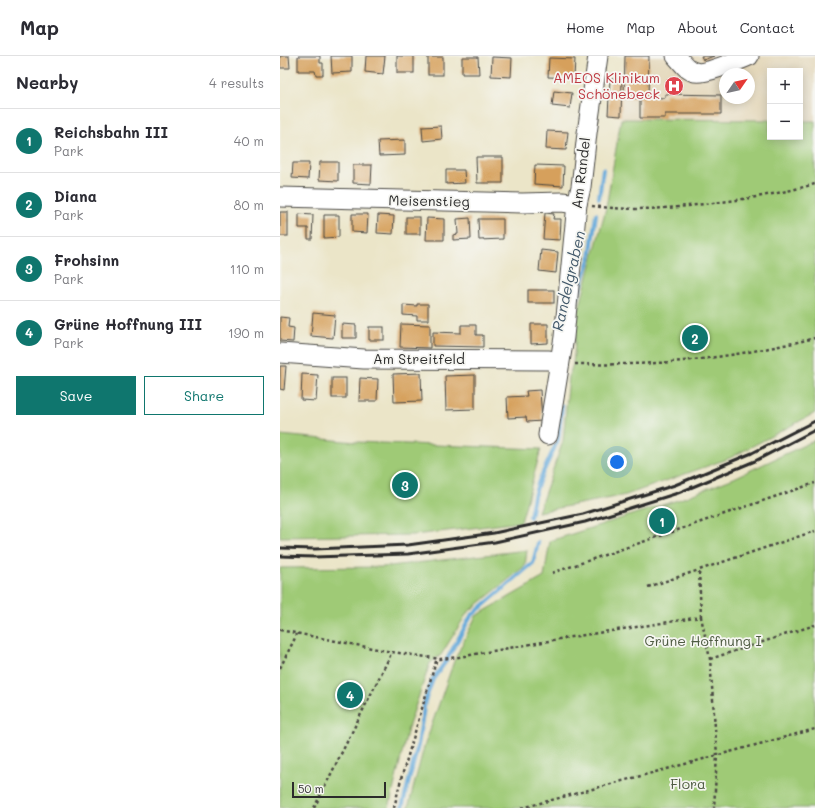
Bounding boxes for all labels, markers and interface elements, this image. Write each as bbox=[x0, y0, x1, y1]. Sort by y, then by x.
text: Map bbox=[20, 15, 59, 40]
text: Home bbox=[566, 18, 604, 37]
text: Map bbox=[626, 18, 655, 37]
text: About bbox=[677, 18, 718, 37]
text: Contact bbox=[740, 18, 795, 37]
place label: AMEOS Klinikum Schönebeck bbox=[553, 68, 660, 103]
north arrow bbox=[719, 68, 755, 104]
map controls bbox=[767, 68, 803, 140]
button: + bbox=[767, 68, 803, 104]
text: Nearby bbox=[16, 71, 78, 93]
text: 4 results bbox=[209, 74, 264, 91]
hospital icon: AMEOS Klinikum Schönebeck bbox=[663, 75, 685, 97]
button: − bbox=[767, 104, 803, 140]
text: Reichsbahn III bbox=[54, 122, 168, 142]
text: 1 bbox=[26, 132, 32, 149]
text: 40 m bbox=[234, 132, 264, 149]
street label: Am Randel bbox=[567, 136, 594, 210]
text: Park bbox=[54, 142, 83, 159]
text: Diana bbox=[54, 186, 97, 206]
street label: Meisenstieg bbox=[388, 190, 470, 211]
text: 2 bbox=[25, 196, 33, 213]
text: 80 m bbox=[234, 196, 264, 213]
text: Park bbox=[54, 206, 83, 223]
water label: Randelgraben bbox=[547, 229, 589, 333]
text: Frohsinn bbox=[54, 250, 119, 270]
text: 3 bbox=[25, 260, 33, 277]
text: 110 m bbox=[230, 260, 264, 277]
text: Park bbox=[54, 270, 83, 287]
text: Grüne Hoffnung III bbox=[54, 314, 202, 334]
pin: 2 bbox=[682, 323, 708, 353]
text: 4 bbox=[25, 324, 33, 341]
text: 190 m bbox=[228, 324, 264, 341]
text: Park bbox=[54, 334, 83, 351]
street label: Am Streitfeld bbox=[373, 349, 465, 368]
button: Save bbox=[16, 376, 136, 415]
button: Share bbox=[144, 376, 264, 415]
your location bbox=[607, 452, 627, 472]
pin: 3 bbox=[392, 470, 418, 500]
pin: 1 bbox=[649, 506, 675, 536]
park label: Grüne Hoffnung I bbox=[644, 631, 762, 650]
pin: 4 bbox=[337, 680, 363, 710]
park label: Flora bbox=[670, 774, 706, 793]
scale bar bbox=[292, 780, 386, 799]
text: 50 m bbox=[298, 781, 324, 796]

